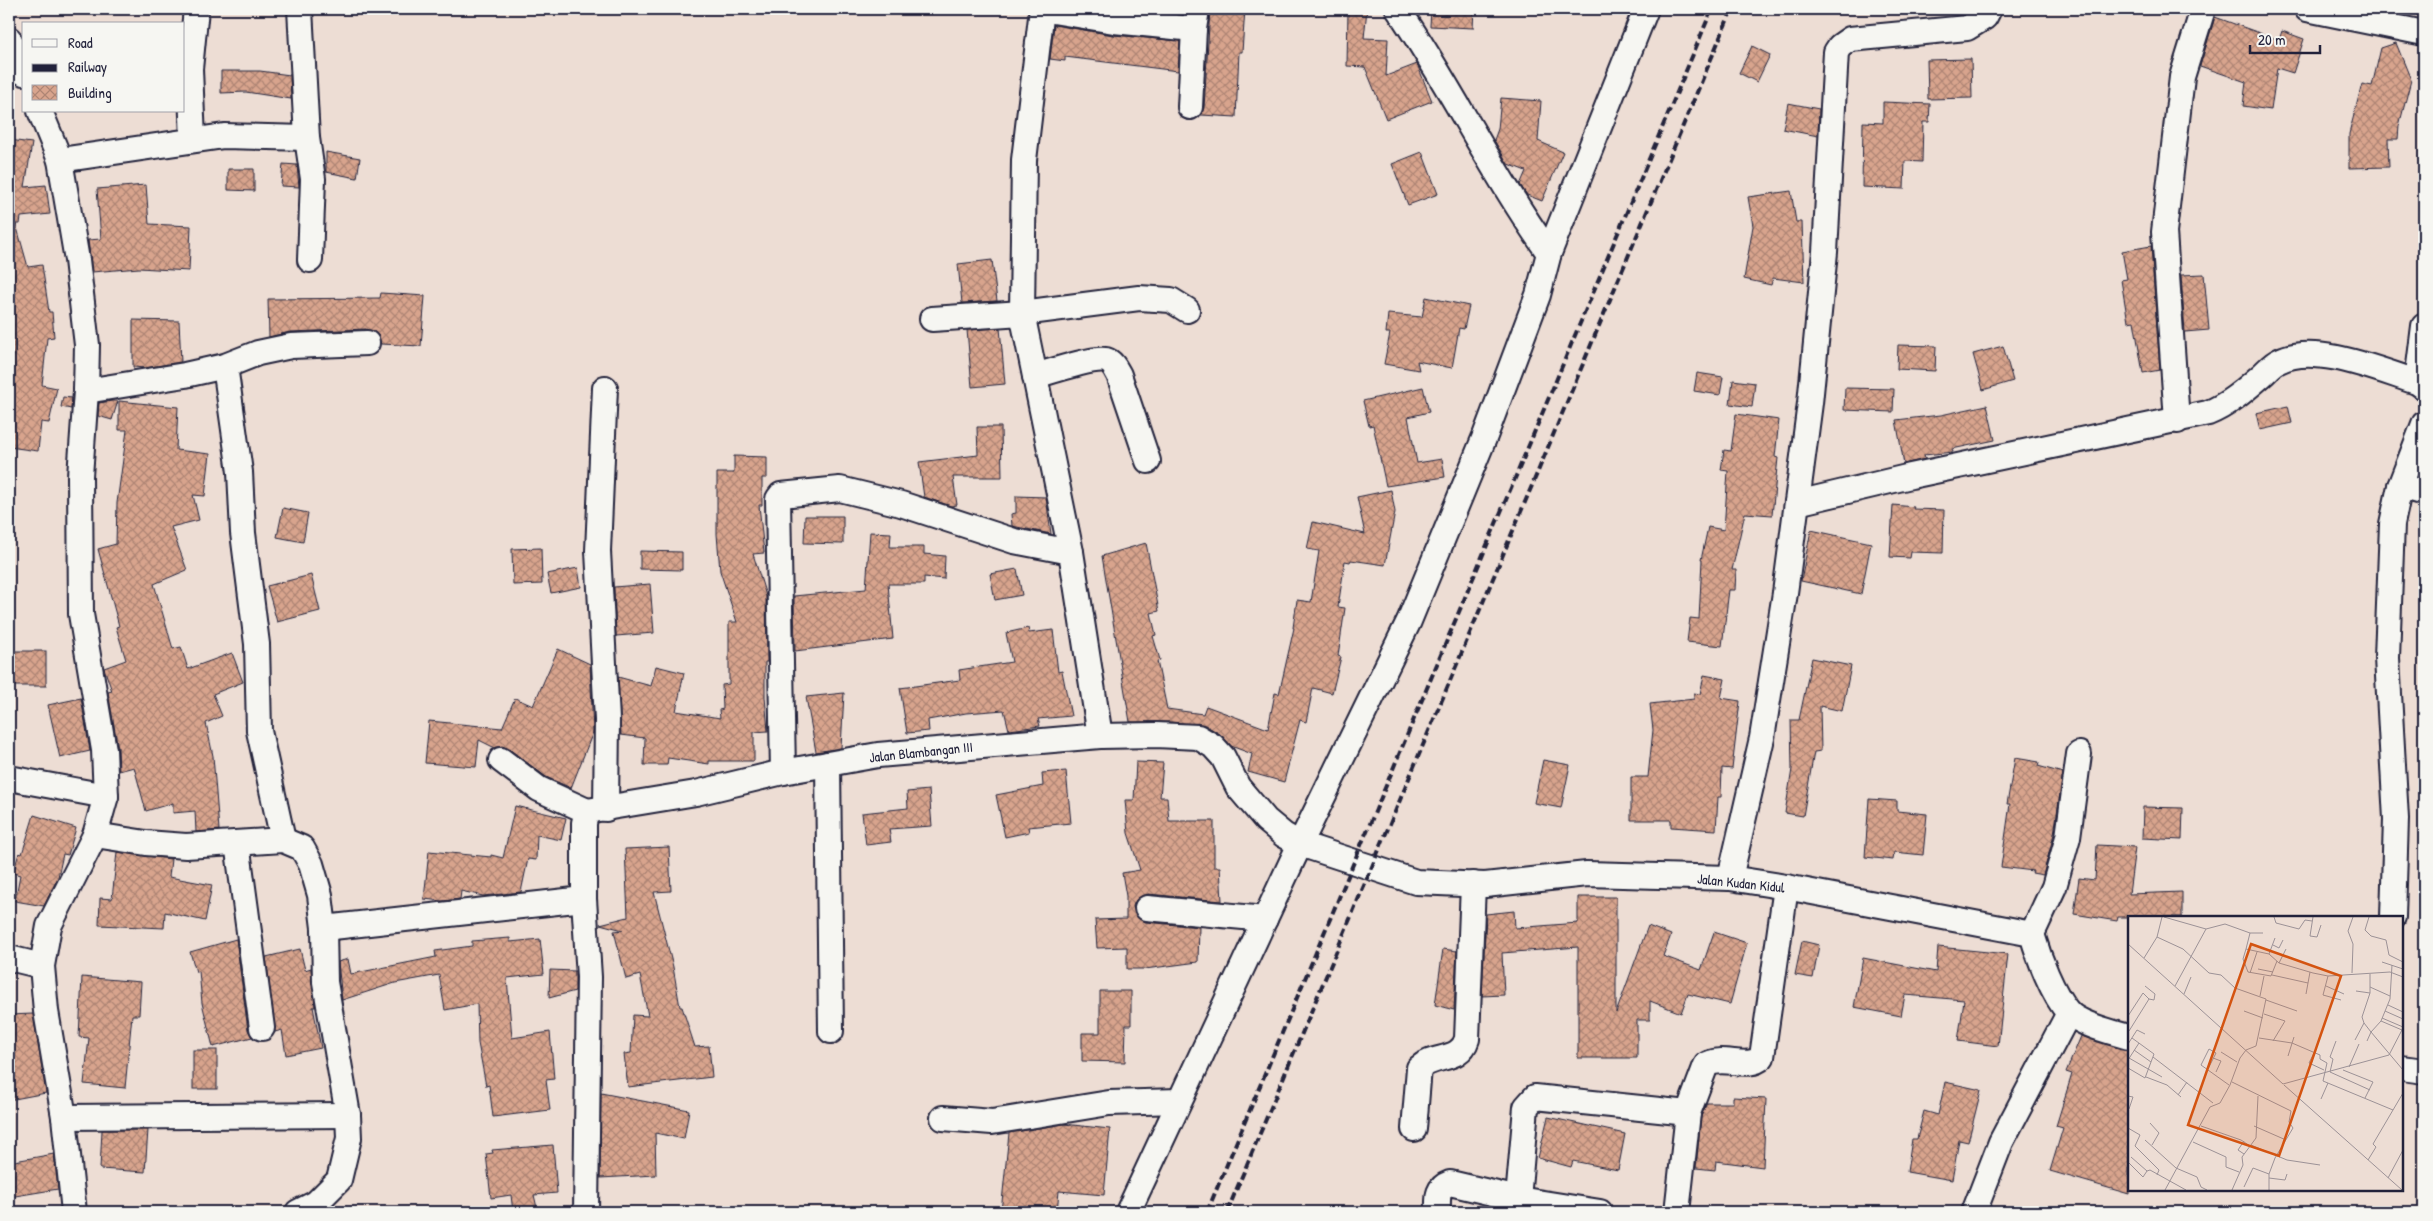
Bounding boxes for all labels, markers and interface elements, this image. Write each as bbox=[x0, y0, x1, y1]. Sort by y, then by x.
legend bbox=[22, 22, 185, 112]
scale bar bbox=[2250, 22, 2320, 54]
text: 20 m bbox=[2258, 29, 2285, 50]
text: Road bbox=[68, 32, 93, 53]
text: Railway bbox=[68, 56, 107, 77]
text: Building bbox=[68, 82, 112, 103]
street label: Jalan Blambangan III bbox=[868, 737, 974, 767]
street label: Jalan Kudan Kidul bbox=[1696, 868, 1786, 897]
inset map bbox=[2128, 916, 2403, 1191]

